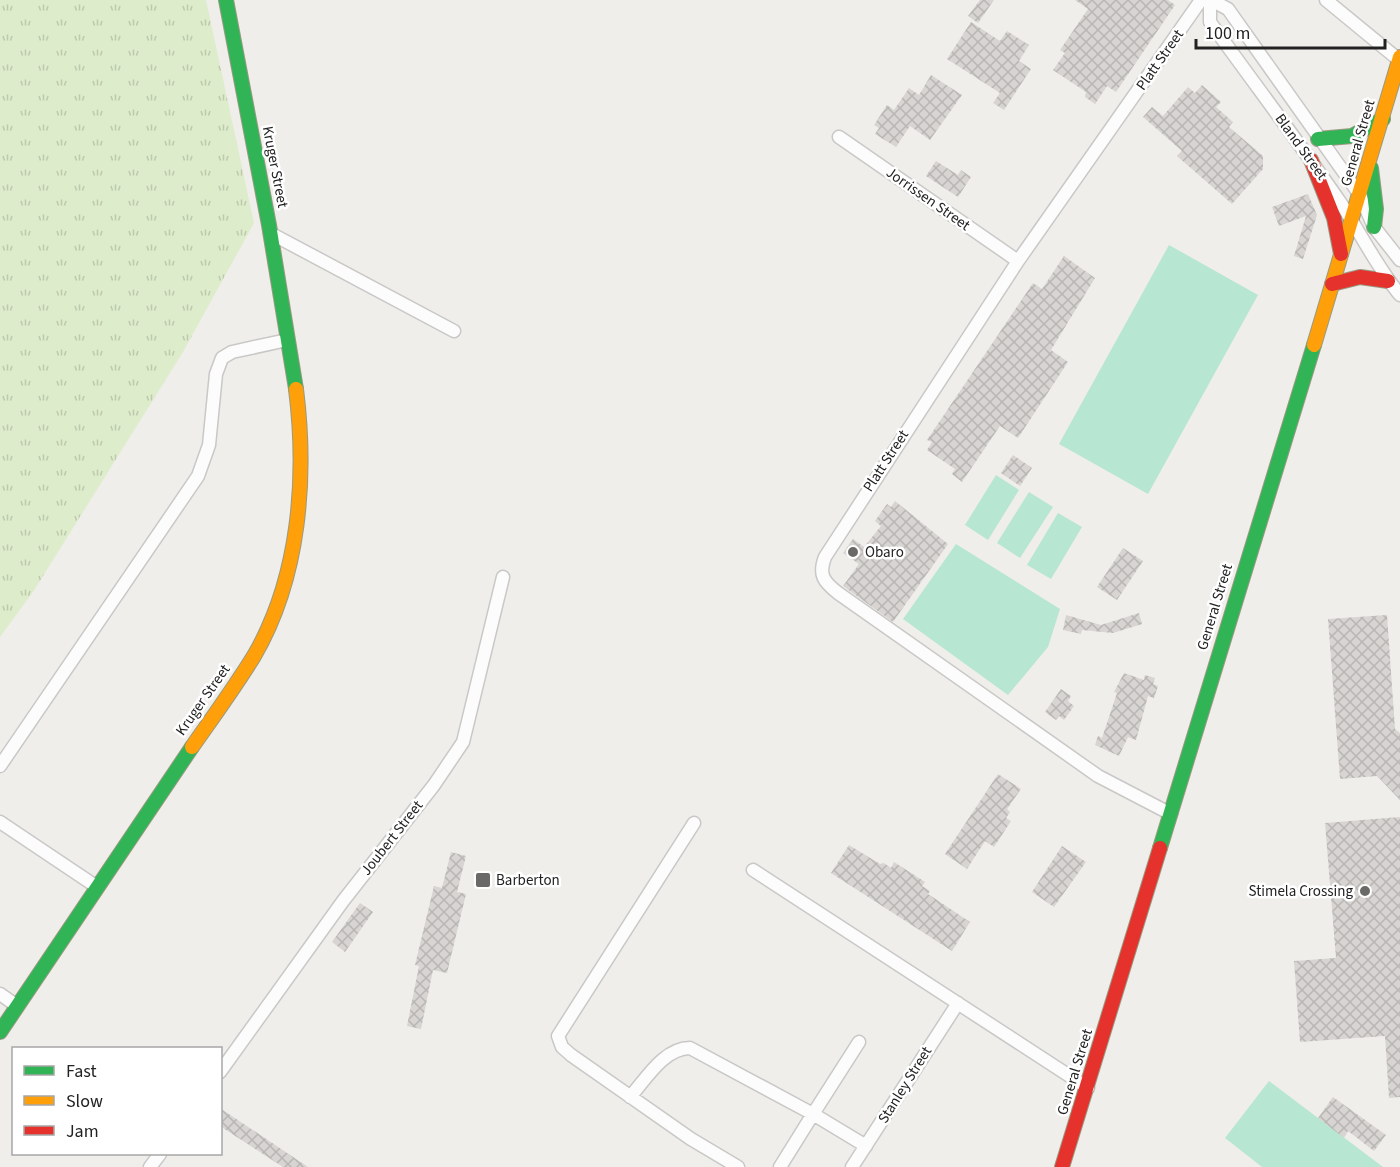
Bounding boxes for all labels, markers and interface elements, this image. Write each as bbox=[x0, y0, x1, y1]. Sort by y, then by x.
scale bar bbox=[1196, 12, 1385, 50]
text: 100 m bbox=[1205, 21, 1250, 46]
street label: Platt Street bbox=[1131, 25, 1189, 95]
street label: General Street bbox=[1336, 97, 1380, 189]
street label: Bland Street bbox=[1270, 110, 1332, 184]
street label: Kruger Street bbox=[257, 124, 293, 210]
street label: Jorrissen Street bbox=[882, 162, 974, 236]
street label: Platt Street bbox=[858, 426, 914, 496]
place label: Obaro bbox=[865, 542, 904, 563]
marker: Obaro bbox=[846, 545, 860, 559]
street label: General Street bbox=[1192, 561, 1238, 653]
street label: Kruger Street bbox=[171, 660, 235, 740]
street label: Joubert Street bbox=[356, 796, 428, 880]
place label: Barberton bbox=[496, 870, 560, 891]
marker: Barberton bbox=[474, 871, 492, 889]
place label: Stimela Crossing bbox=[1249, 881, 1353, 902]
marker: Stimela Crossing bbox=[1358, 884, 1372, 898]
street label: General Street bbox=[1052, 1026, 1098, 1118]
street label: Stanley Street bbox=[873, 1042, 937, 1128]
legend bbox=[12, 1047, 222, 1155]
text: Fast bbox=[66, 1059, 97, 1084]
text: Slow bbox=[66, 1089, 103, 1114]
text: Jam bbox=[66, 1119, 99, 1144]

